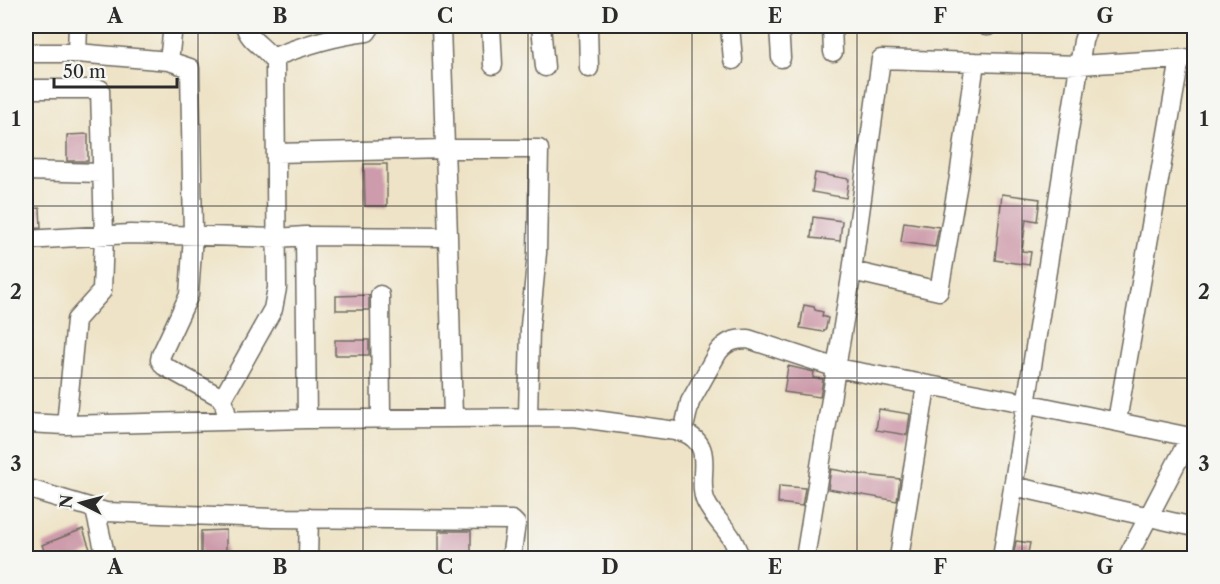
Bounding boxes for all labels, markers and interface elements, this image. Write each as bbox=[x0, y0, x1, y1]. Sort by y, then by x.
text: A bbox=[106, 4, 123, 28]
text: B bbox=[273, 4, 288, 28]
text: C bbox=[437, 4, 453, 28]
text: D bbox=[601, 4, 619, 28]
text: E bbox=[768, 4, 782, 28]
text: F bbox=[933, 4, 947, 28]
text: G bbox=[1097, 4, 1114, 28]
scale bar bbox=[54, 51, 177, 89]
text: 50 m bbox=[63, 61, 106, 83]
text: 1 bbox=[12, 107, 21, 131]
text: 1 bbox=[1200, 107, 1209, 131]
text: 2 bbox=[10, 280, 22, 304]
text: 2 bbox=[1198, 280, 1210, 304]
text: 3 bbox=[10, 452, 22, 476]
text: 3 bbox=[1198, 452, 1210, 476]
north arrow bbox=[51, 473, 111, 533]
text: N bbox=[55, 493, 77, 509]
text: A bbox=[106, 555, 123, 579]
text: B bbox=[273, 555, 288, 579]
text: C bbox=[437, 555, 453, 579]
text: D bbox=[601, 555, 619, 579]
text: E bbox=[768, 555, 782, 579]
text: F bbox=[933, 555, 947, 579]
text: G bbox=[1097, 555, 1114, 579]

